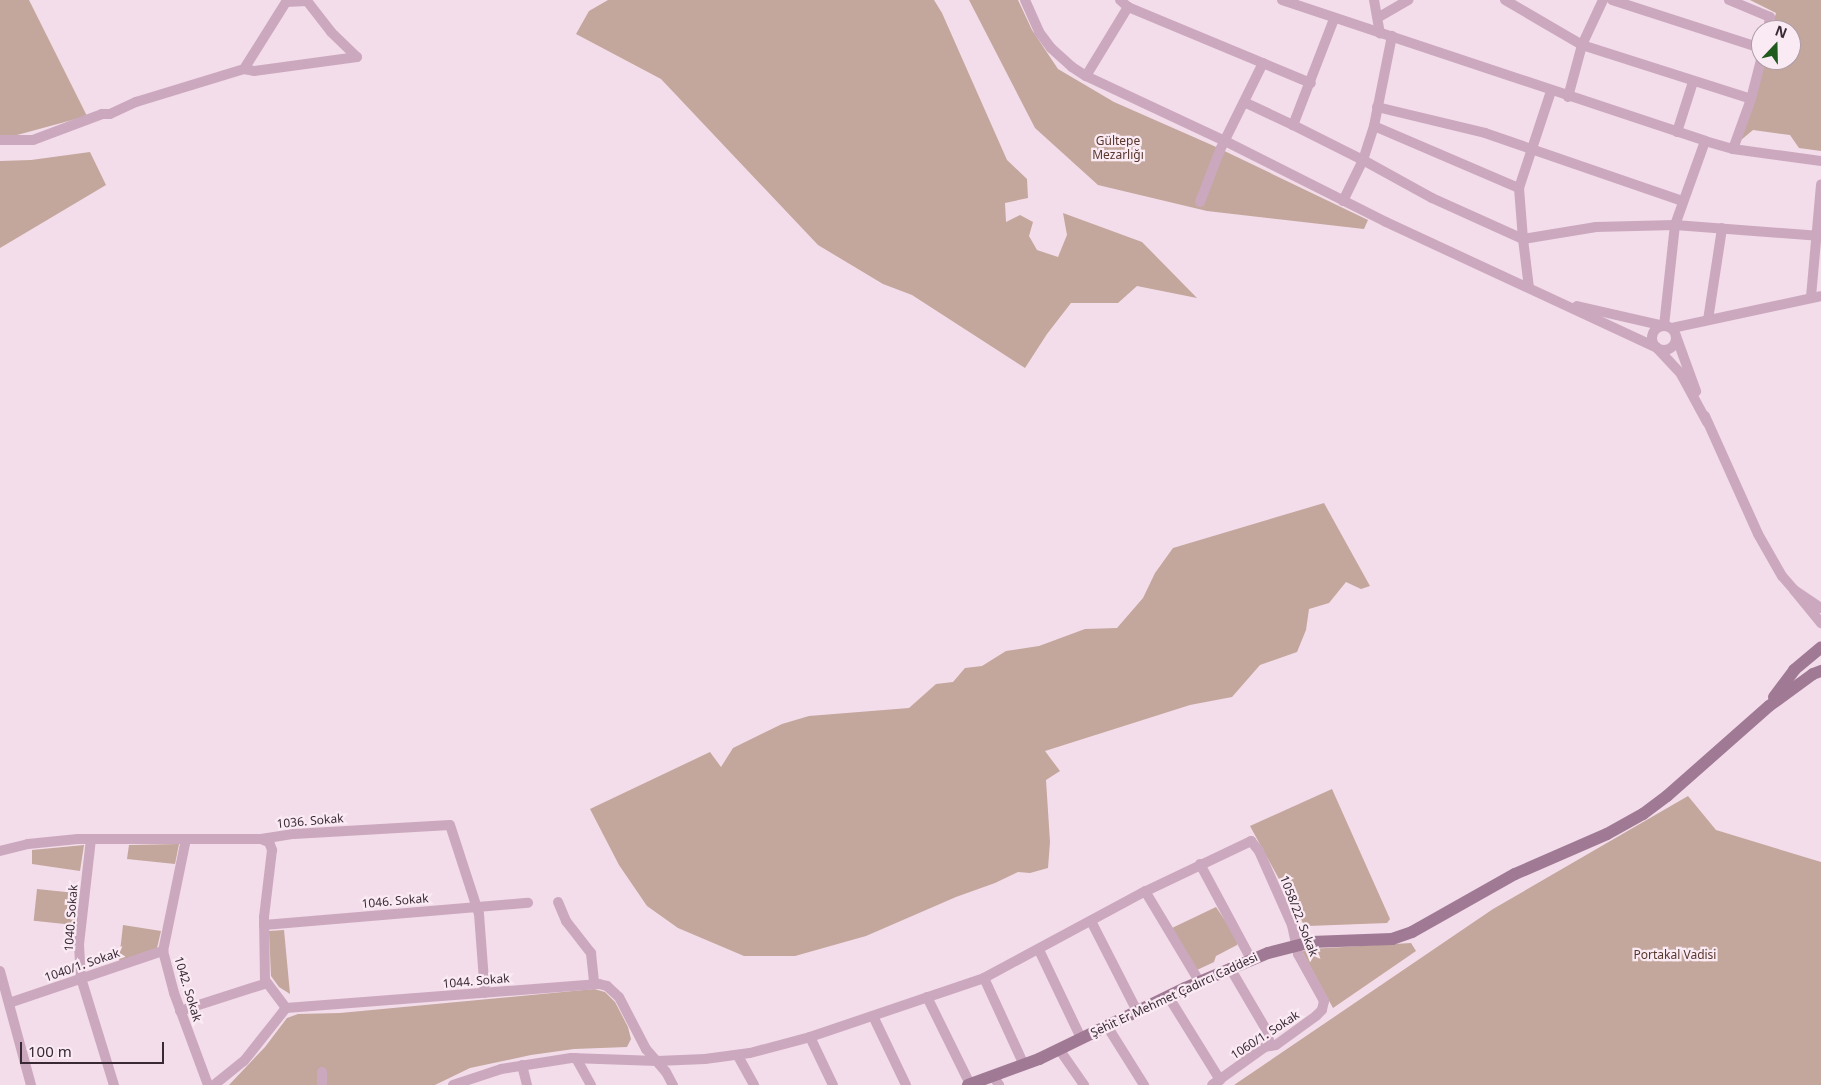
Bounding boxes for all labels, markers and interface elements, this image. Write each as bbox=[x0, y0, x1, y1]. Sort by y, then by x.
north arrow bbox=[1751, 20, 1801, 70]
text: N bbox=[1772, 21, 1790, 42]
park label: Gültepe Mezarlığı bbox=[1092, 134, 1144, 162]
street label: 1036. Sokak bbox=[276, 811, 344, 831]
street label: 1058/22. Sokak bbox=[1277, 874, 1321, 958]
street label: 1040. Sokak bbox=[61, 884, 81, 952]
street label: 1046. Sokak bbox=[361, 891, 429, 911]
street label: 1040/1. Sokak bbox=[43, 945, 121, 985]
park label: Portakal Vadisi bbox=[1634, 948, 1716, 962]
street label: Şehit Er Mehmet Çadırcı Caddesi bbox=[1088, 950, 1260, 1040]
street label: 1042. Sokak bbox=[171, 955, 205, 1023]
street label: 1044. Sokak bbox=[442, 971, 510, 991]
street label: 1060/1. Sokak bbox=[1228, 1008, 1302, 1062]
scale bar bbox=[22, 1032, 166, 1064]
text: 100 m bbox=[28, 1041, 72, 1061]

